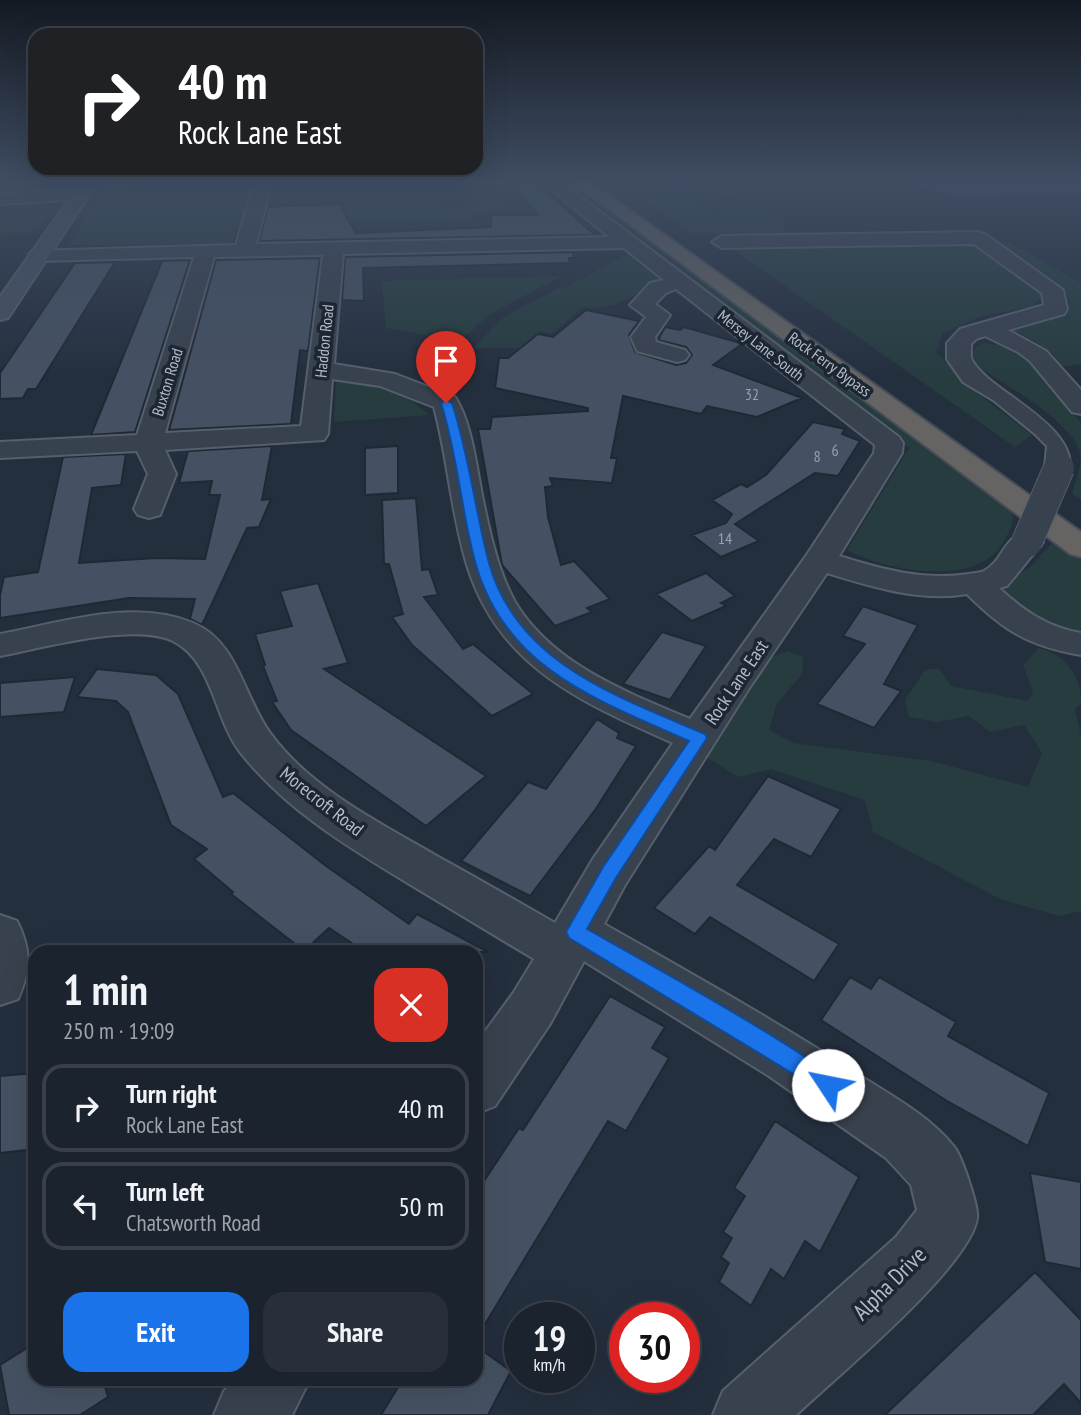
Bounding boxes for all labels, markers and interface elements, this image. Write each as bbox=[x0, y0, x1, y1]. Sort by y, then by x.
text: 40 m bbox=[178, 49, 267, 113]
icon: right bbox=[63, 56, 154, 147]
text: Rock Lane East bbox=[178, 111, 342, 153]
street label: Haddon Road bbox=[310, 303, 338, 379]
street label: Mersey Lane South bbox=[714, 305, 808, 385]
street label: Rock Ferry Bypass bbox=[785, 327, 875, 401]
pin bbox=[416, 331, 476, 403]
icon: arrive bbox=[427, 342, 465, 380]
street label: Buxton Road bbox=[147, 346, 187, 418]
house number: 32 bbox=[745, 384, 759, 404]
house number: 6 bbox=[831, 440, 839, 460]
house number: 8 bbox=[813, 446, 821, 466]
house number: 14 bbox=[718, 528, 732, 548]
street label: Rock Lane East bbox=[699, 634, 774, 729]
street label: Morecroft Road bbox=[275, 761, 369, 841]
text: 1 min bbox=[63, 962, 148, 1017]
button: close bbox=[374, 968, 448, 1042]
text: 250 m · 19:09 bbox=[63, 1016, 175, 1045]
position arrow bbox=[791, 1048, 865, 1122]
text: Turn right bbox=[126, 1077, 217, 1110]
icon: right bbox=[67, 1089, 105, 1127]
text: 40 m bbox=[398, 1092, 444, 1125]
text: Rock Lane East bbox=[126, 1110, 244, 1139]
text: Turn left bbox=[126, 1175, 204, 1208]
icon: left bbox=[67, 1187, 105, 1225]
text: 50 m bbox=[398, 1190, 444, 1223]
text: Chatsworth Road bbox=[126, 1208, 261, 1237]
street label: Alpha Drive bbox=[846, 1240, 932, 1326]
button: Exit bbox=[63, 1292, 249, 1372]
button: Share bbox=[263, 1292, 448, 1372]
speed limit sign: 30 bbox=[609, 1302, 700, 1393]
text: 19 bbox=[533, 1315, 566, 1361]
text: km/h bbox=[534, 1353, 565, 1376]

